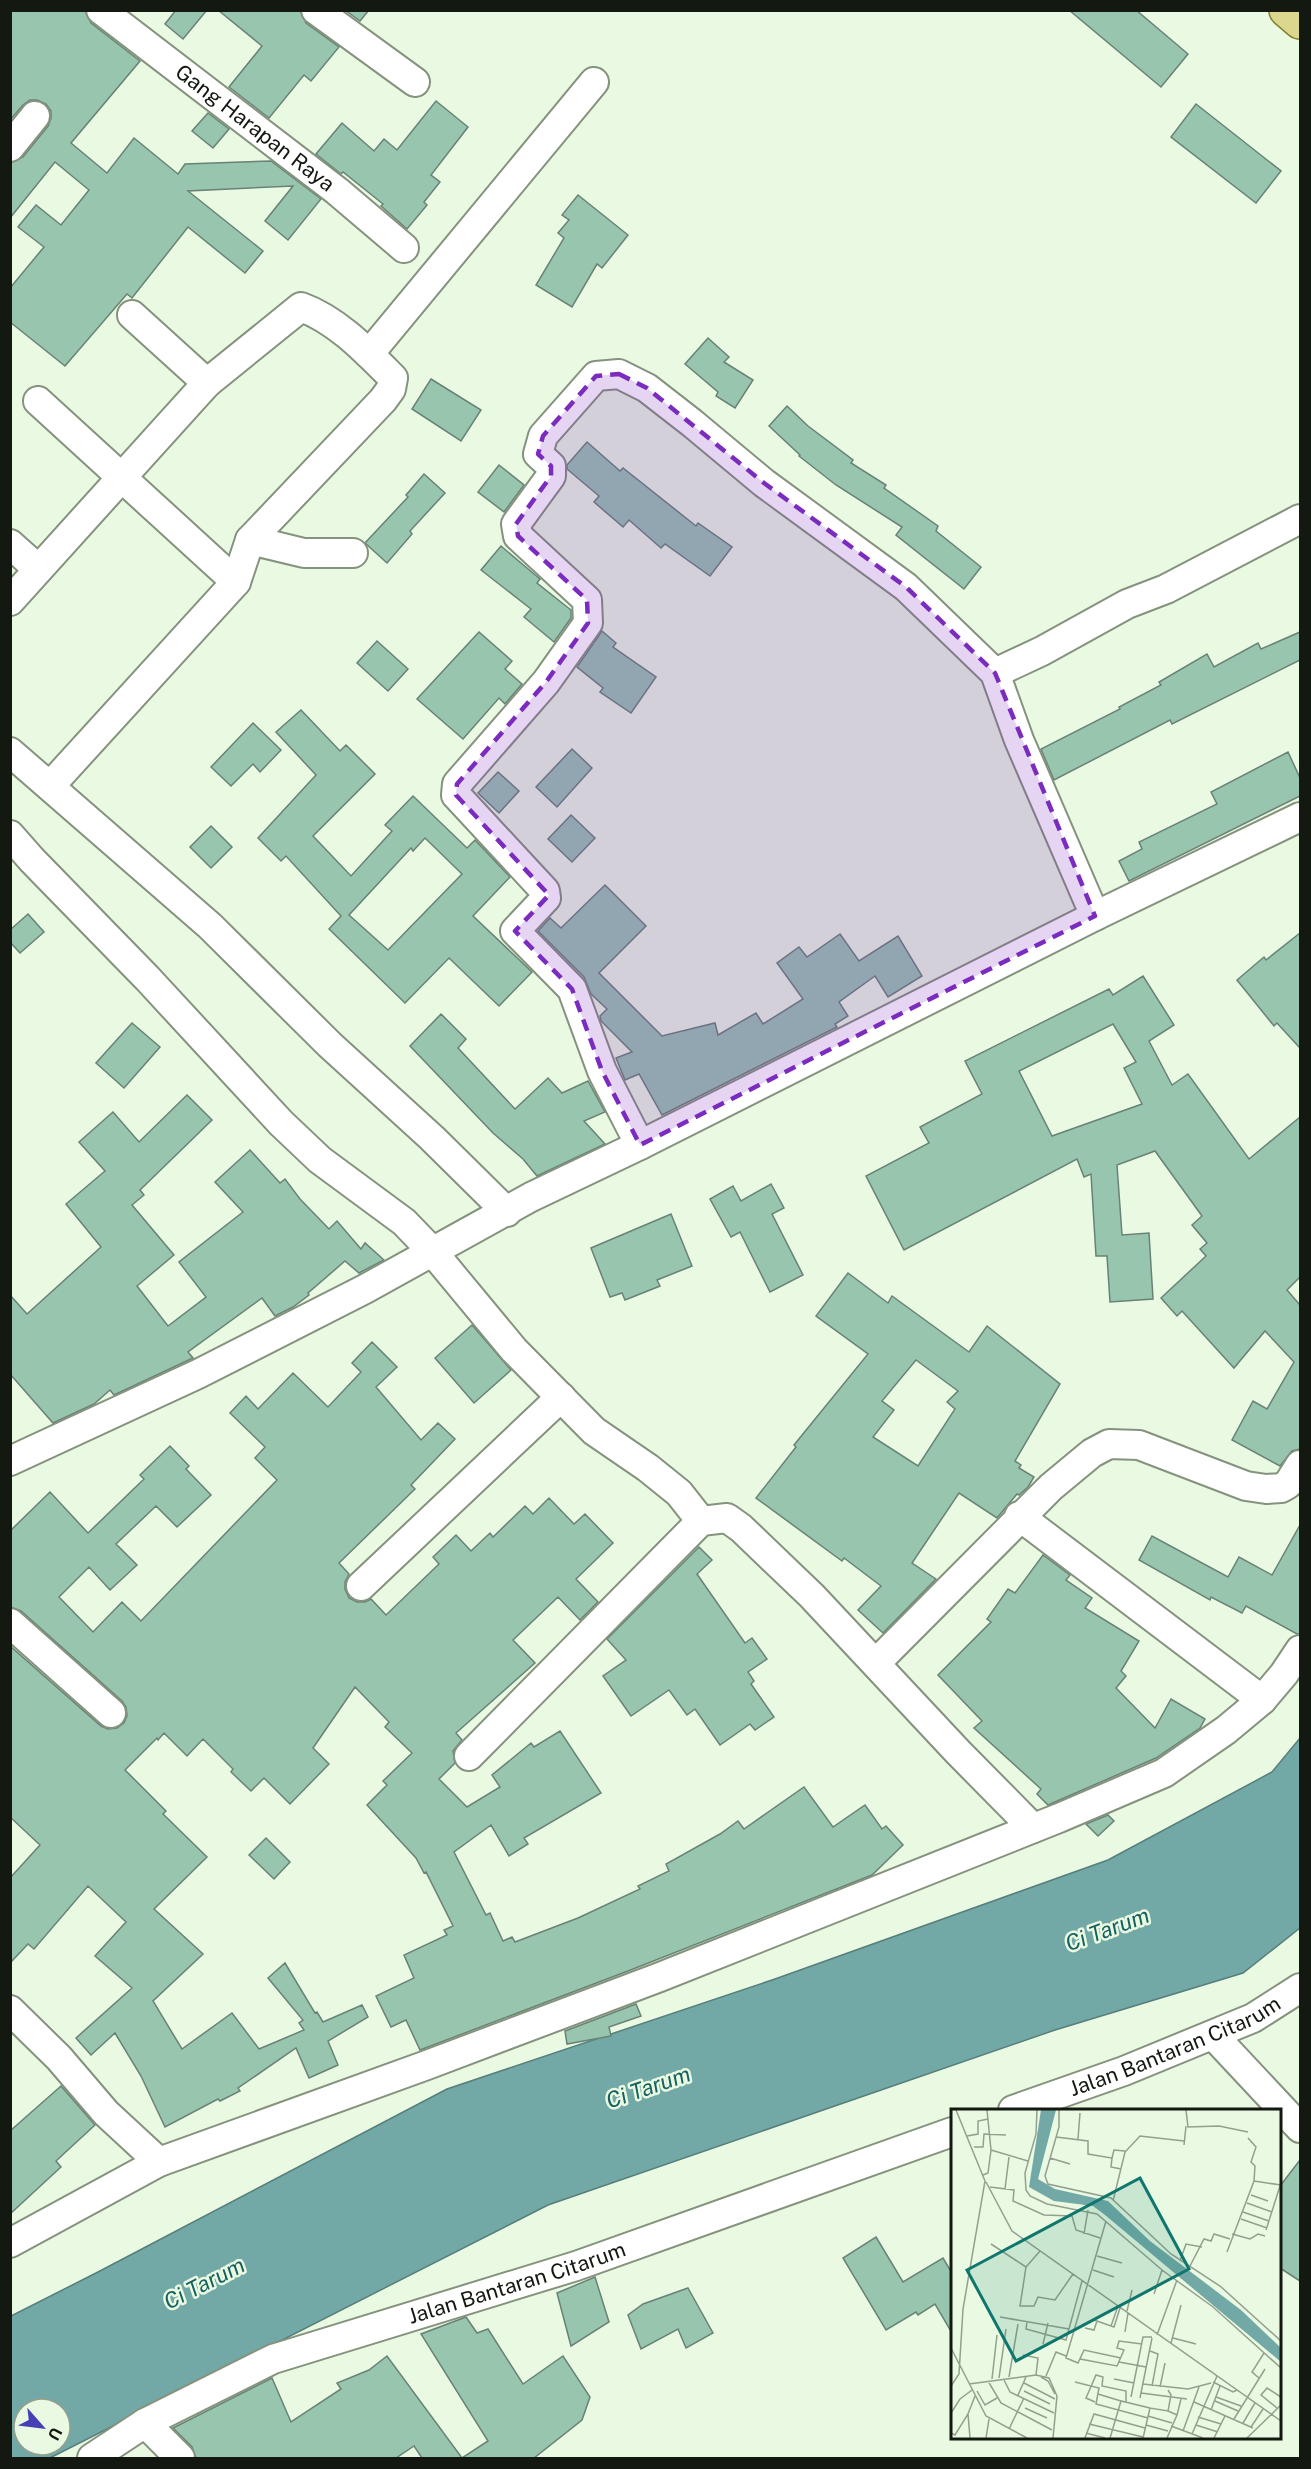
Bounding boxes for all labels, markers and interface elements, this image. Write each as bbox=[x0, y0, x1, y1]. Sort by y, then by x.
street label: Gang Harapan Raya bbox=[171, 59, 340, 196]
water label: Ci Tarum bbox=[1062, 1902, 1152, 1956]
street label: Jalan Bantaran Citarum bbox=[1066, 1991, 1285, 2101]
water label: Ci Tarum bbox=[602, 2060, 694, 2114]
inset map bbox=[951, 2109, 1281, 2439]
street label: Jalan Bantaran Citarum bbox=[405, 2236, 629, 2329]
water label: Ci Tarum bbox=[159, 2252, 249, 2314]
north arrow bbox=[12, 2397, 72, 2457]
text: U bbox=[44, 2424, 66, 2443]

